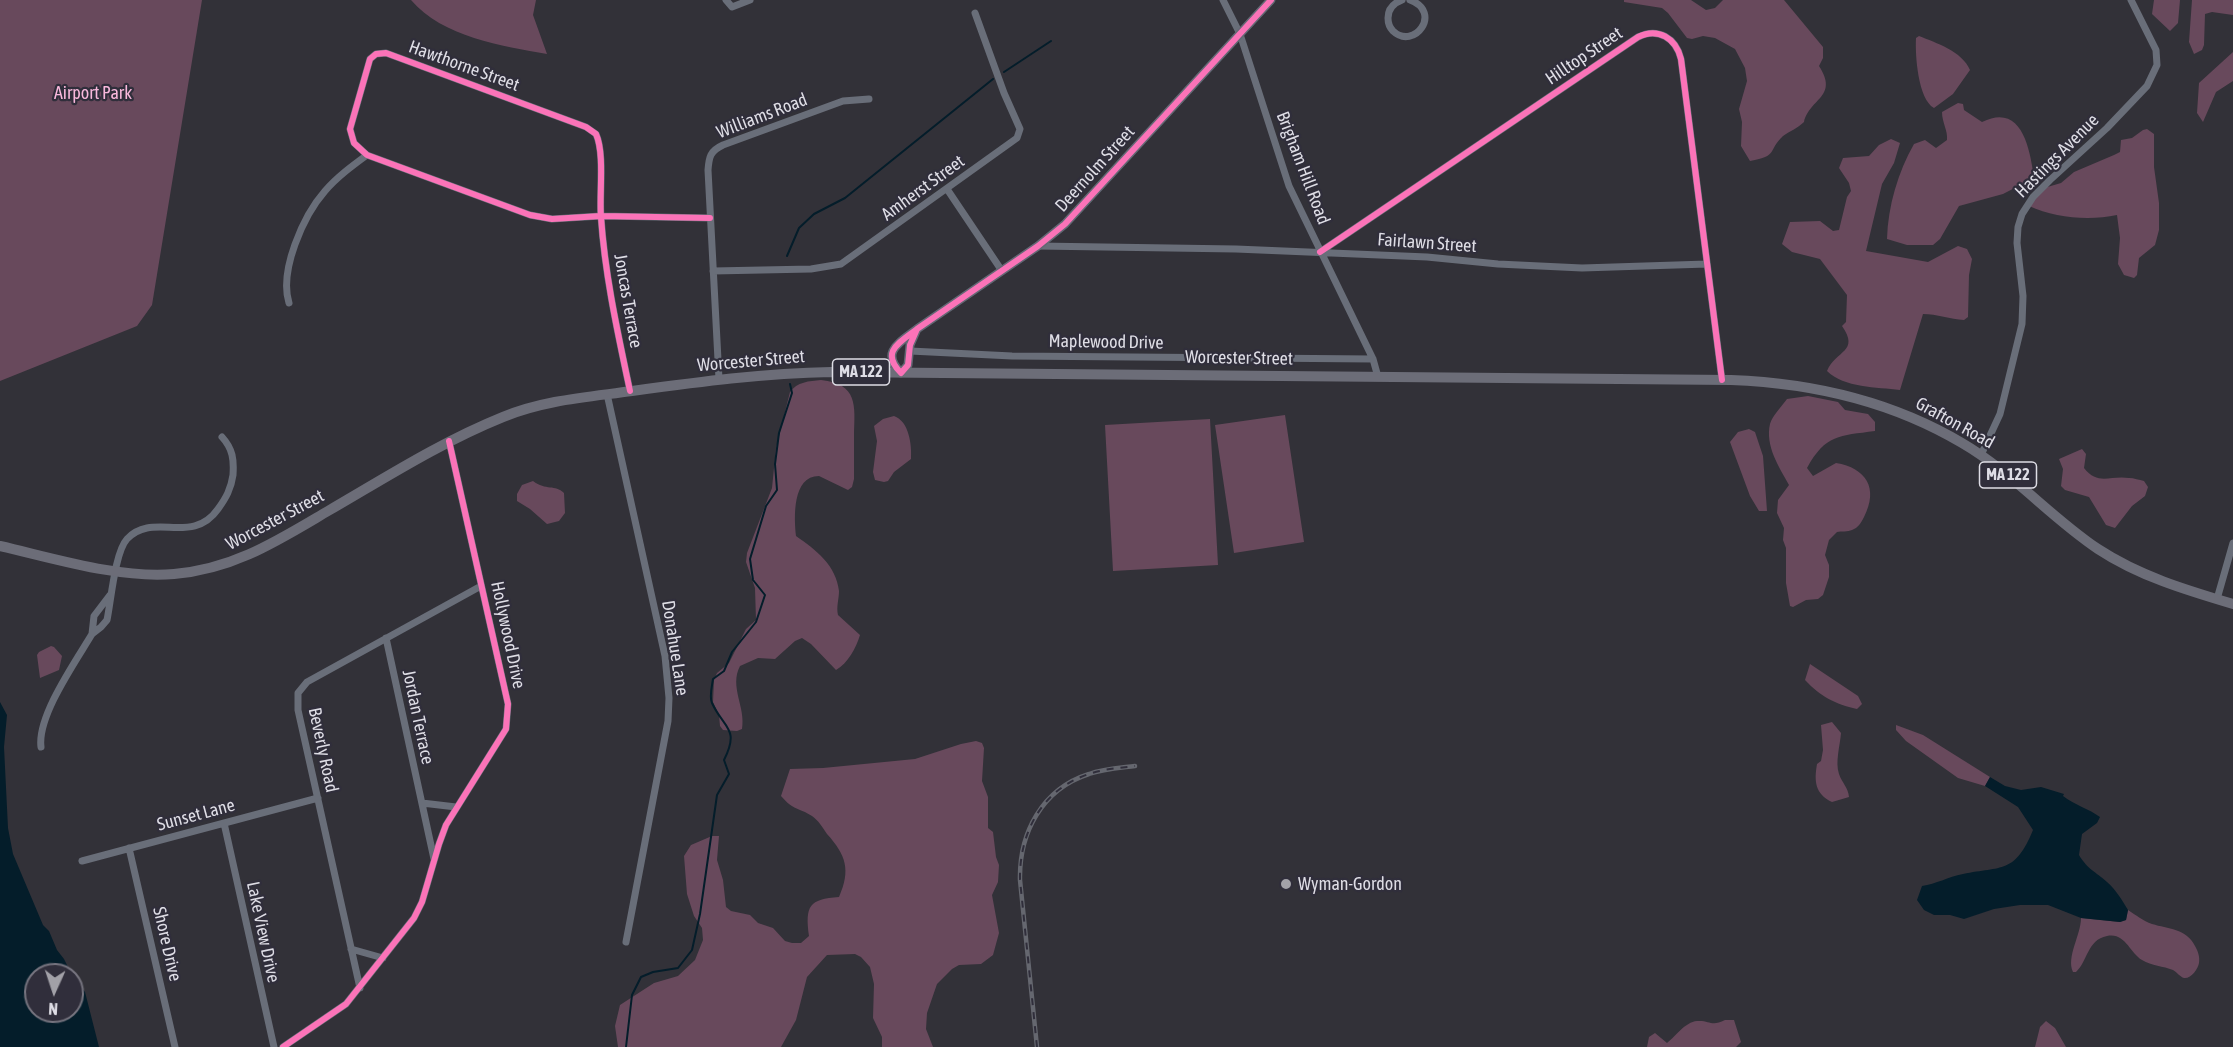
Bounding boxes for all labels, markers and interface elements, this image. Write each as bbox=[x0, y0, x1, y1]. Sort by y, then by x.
street label: Hilltop Street bbox=[1541, 22, 1627, 90]
street label: Hawthorne Street bbox=[406, 36, 522, 96]
park label: Airport Park bbox=[54, 82, 132, 104]
street label: Williams Road bbox=[714, 89, 810, 143]
street label: Brigham Hill Road bbox=[1272, 108, 1334, 228]
street label: Hastings Avenue bbox=[2011, 110, 2103, 202]
street label: Deernolm Street bbox=[1051, 121, 1139, 217]
street label: Amherst Street bbox=[877, 151, 969, 225]
street label: Fairlawn Street bbox=[1377, 229, 1477, 257]
street label: Joncas Terrace bbox=[609, 252, 647, 350]
street label: Maplewood Drive bbox=[1048, 330, 1164, 354]
street label: Worcester Street bbox=[696, 346, 806, 376]
street label: Worcester Street bbox=[1185, 346, 1293, 370]
road number: MA 122 bbox=[832, 359, 890, 385]
street label: Grafton Road bbox=[1912, 393, 1998, 453]
road number: MA 122 bbox=[1980, 462, 2036, 488]
street label: Worcester Street bbox=[222, 485, 328, 555]
street label: Hollywood Drive bbox=[486, 579, 530, 691]
street label: Donahue Lane bbox=[657, 599, 693, 697]
street label: Jordan Terrace bbox=[397, 668, 439, 766]
street label: Beverly Road bbox=[303, 706, 343, 794]
street label: Sunset Lane bbox=[155, 794, 237, 836]
place label: Wyman-Gordon bbox=[1298, 873, 1402, 895]
marker: Wyman-Gordon bbox=[1279, 877, 1293, 891]
street label: Lake View Drive bbox=[242, 880, 284, 984]
street label: Shore Drive bbox=[148, 905, 186, 983]
north arrow bbox=[24, 963, 84, 1023]
text: N bbox=[48, 1000, 58, 1018]

